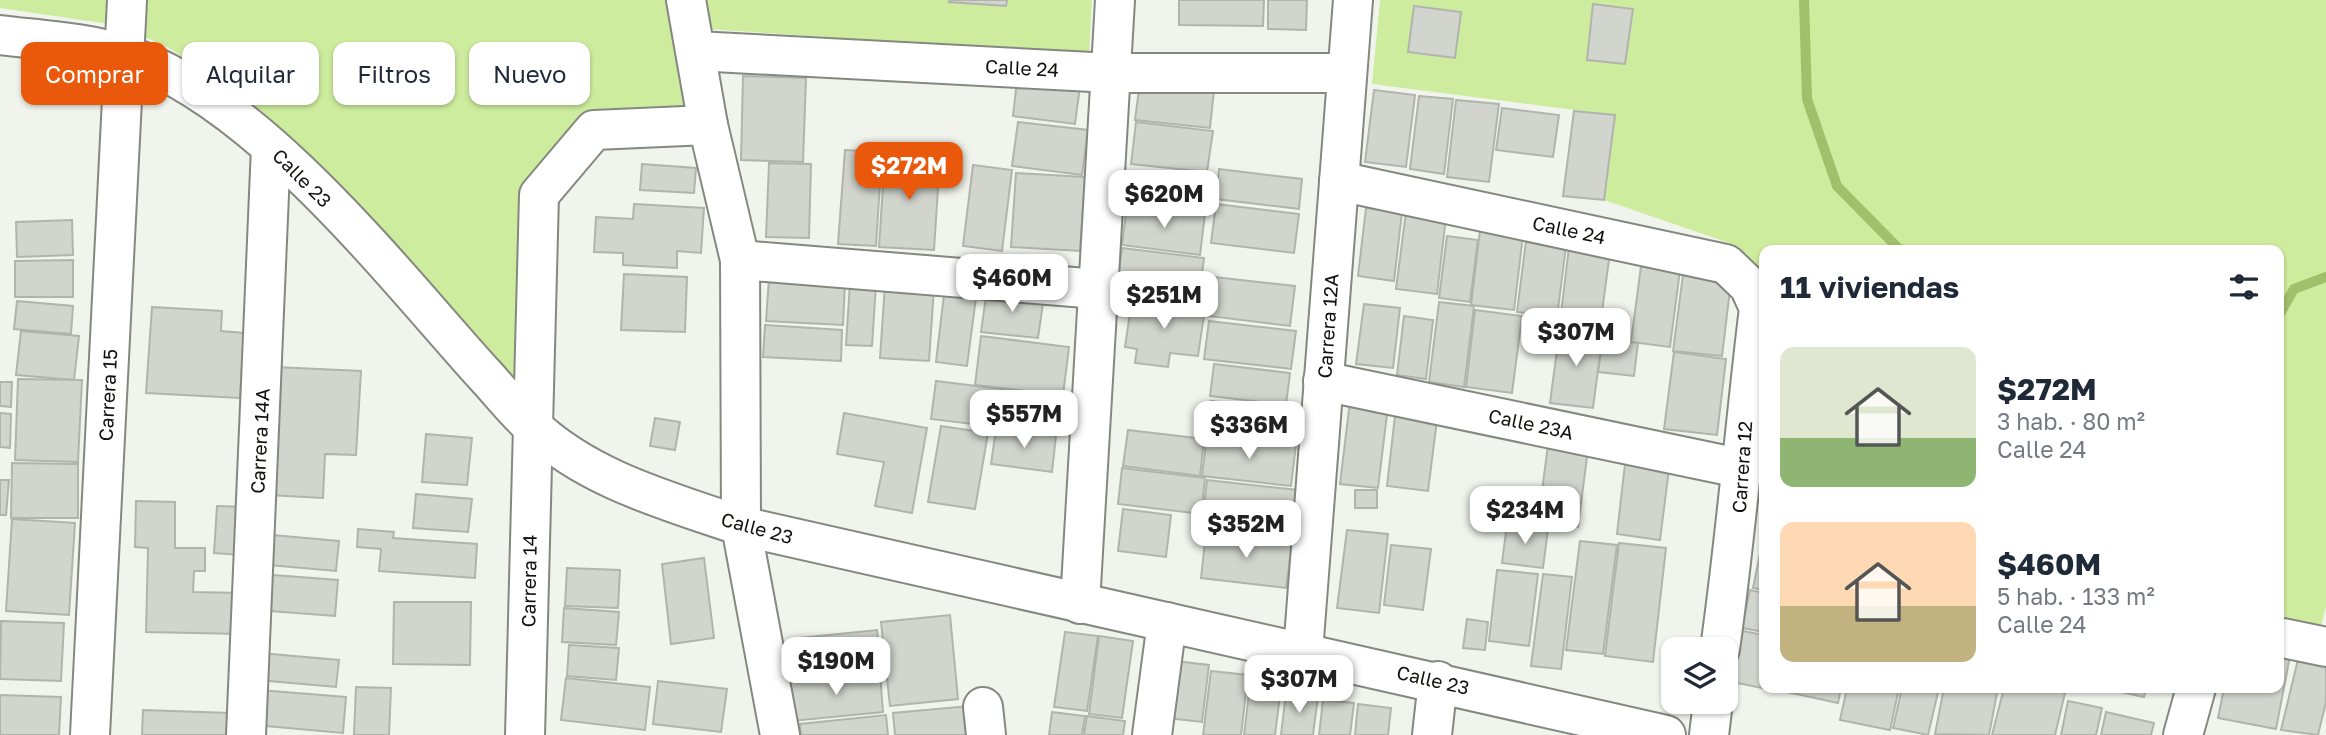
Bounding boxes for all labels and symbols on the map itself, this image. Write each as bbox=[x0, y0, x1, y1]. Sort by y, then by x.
street label: Calle 24 bbox=[984, 54, 1060, 81]
pin: $272M bbox=[860, 142, 958, 202]
street label: Calle 23 bbox=[268, 144, 336, 212]
pin: $620M bbox=[1115, 170, 1213, 230]
street label: Calle 24 bbox=[1531, 211, 1608, 248]
pin: $460M bbox=[963, 254, 1061, 314]
pin: $251M bbox=[1115, 272, 1213, 331]
street label: Carrera 12A bbox=[1312, 273, 1343, 379]
pin: $307M bbox=[1527, 308, 1625, 368]
street label: Carrera 15 bbox=[94, 348, 121, 442]
street label: Carrera 14A bbox=[245, 387, 274, 494]
pin: $557M bbox=[975, 391, 1073, 450]
pin: $336M bbox=[1200, 402, 1298, 461]
street label: Calle 23A bbox=[1487, 403, 1576, 444]
street label: Carrera 12 bbox=[1727, 420, 1756, 514]
pin: $234M bbox=[1476, 486, 1574, 546]
pin: $352M bbox=[1197, 500, 1295, 560]
street label: Calle 23 bbox=[719, 507, 796, 548]
street label: Carrera 14 bbox=[516, 534, 541, 628]
pin: $190M bbox=[787, 638, 885, 697]
pin: $307M bbox=[1250, 656, 1348, 715]
street label: Calle 23 bbox=[1395, 660, 1472, 699]

